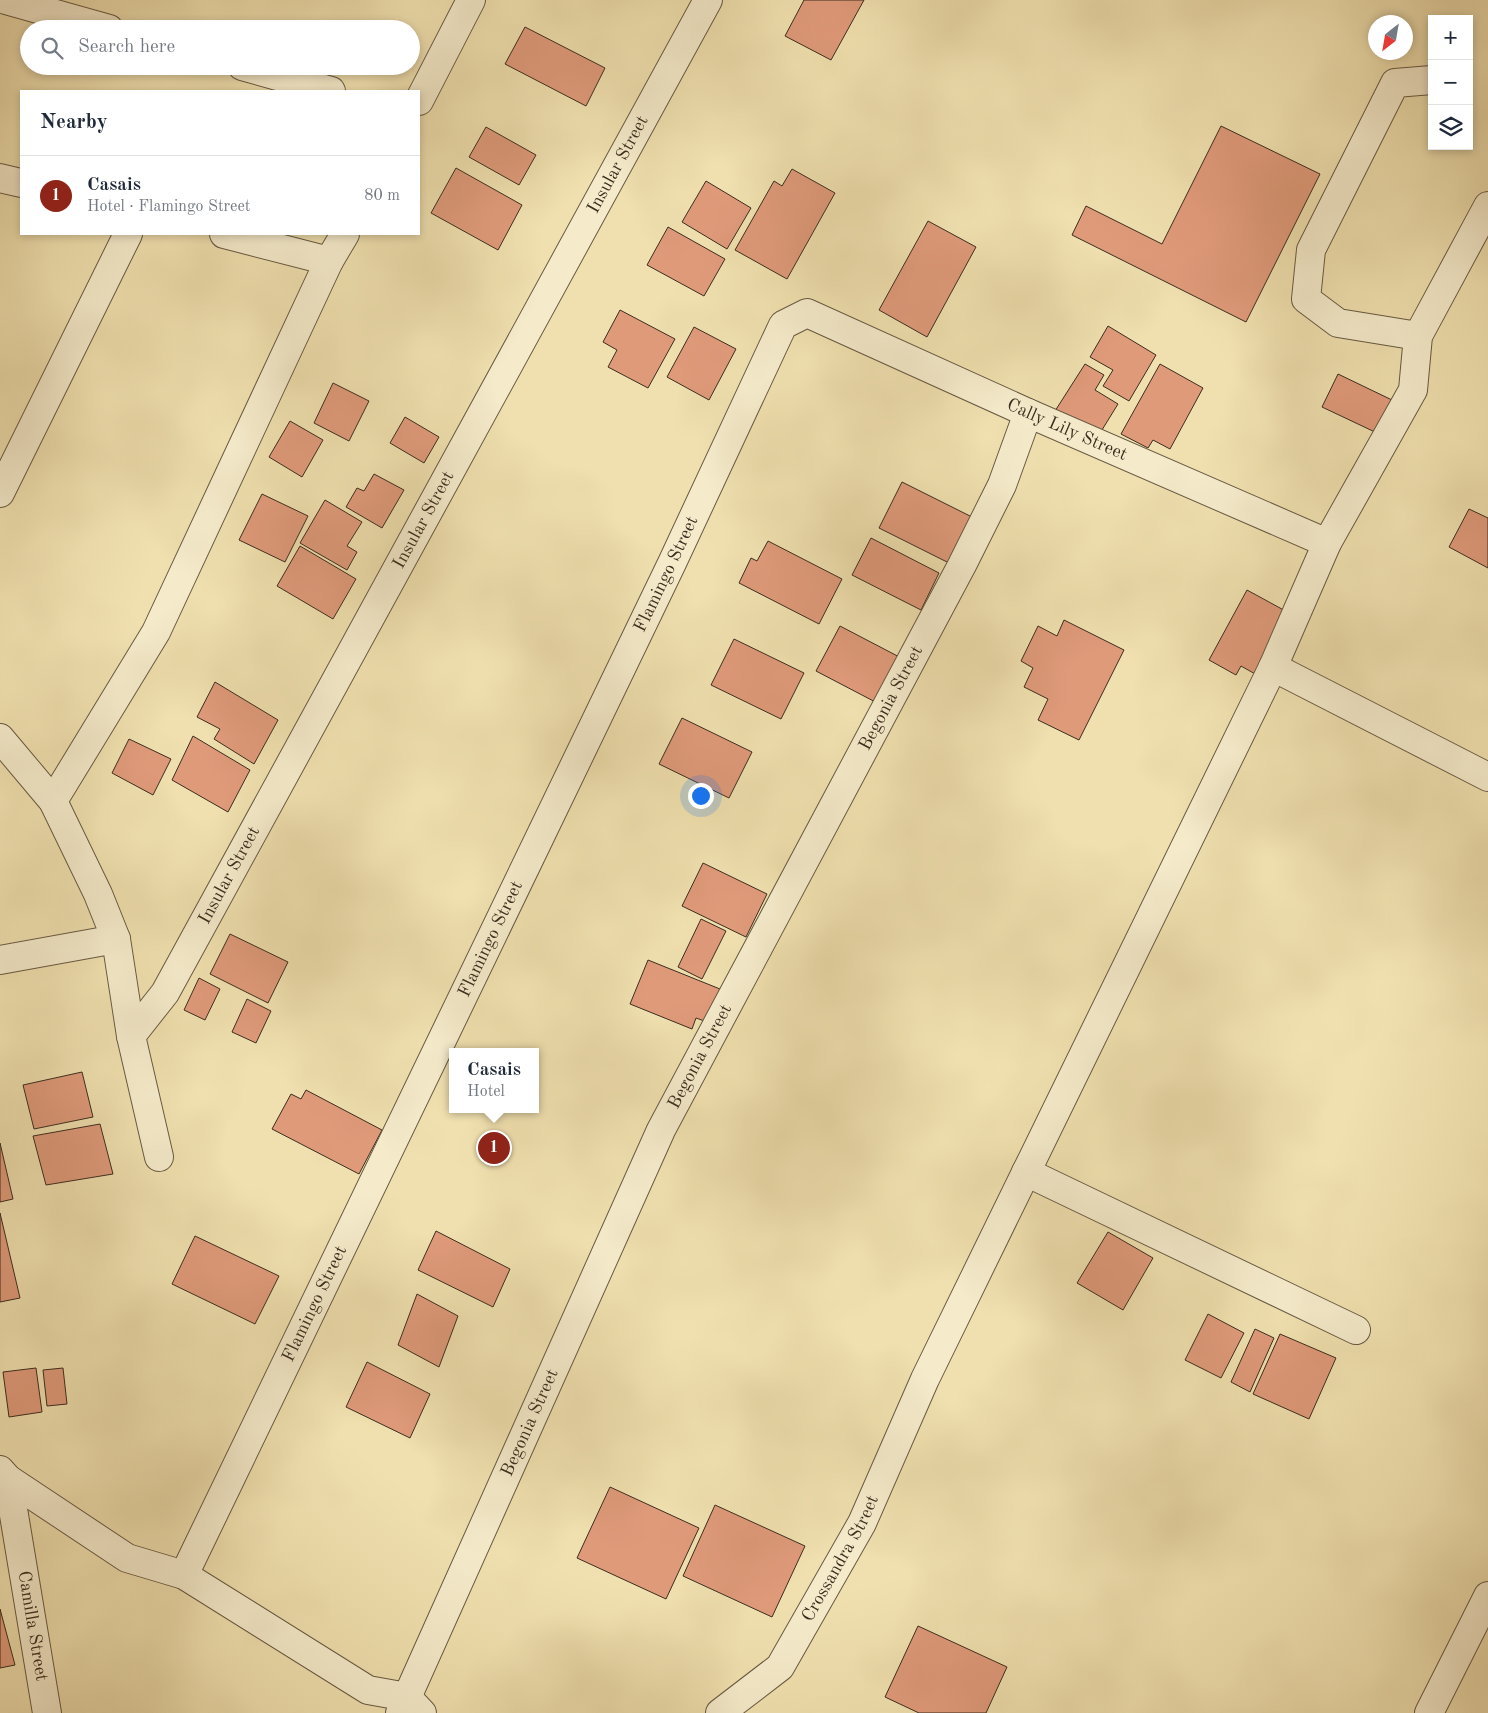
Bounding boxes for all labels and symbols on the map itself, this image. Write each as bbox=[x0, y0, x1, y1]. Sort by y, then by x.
north arrow bbox=[1368, 15, 1413, 60]
street label: Insular Street bbox=[584, 113, 652, 216]
street label: Cally Lily Street bbox=[1004, 396, 1130, 464]
street label: Insular Street bbox=[390, 468, 458, 572]
street label: Flamingo Street bbox=[631, 513, 702, 635]
street label: Begonia Street bbox=[856, 643, 926, 753]
your location bbox=[688, 783, 714, 809]
street label: Insular Street bbox=[196, 823, 263, 927]
street label: Flamingo Street bbox=[455, 878, 526, 1000]
street label: Begonia Street bbox=[665, 1001, 735, 1112]
pin: 1 bbox=[478, 1129, 510, 1167]
street label: Flamingo Street bbox=[279, 1243, 350, 1365]
street label: Begonia Street bbox=[498, 1366, 562, 1479]
street label: Crossandra Street bbox=[799, 1493, 882, 1625]
street label: Camilla Street bbox=[14, 1569, 51, 1682]

